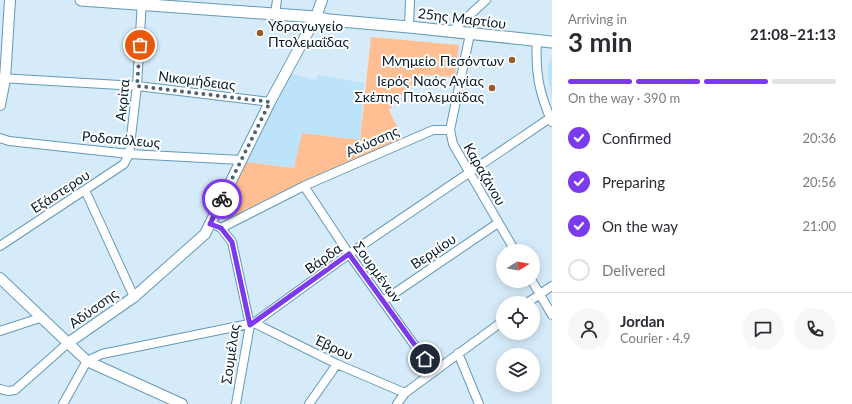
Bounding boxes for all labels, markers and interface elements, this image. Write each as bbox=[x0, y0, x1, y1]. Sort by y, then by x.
street label: 25ης Μαρτίου bbox=[417, 4, 507, 32]
text: Arriving in bbox=[568, 11, 627, 27]
place label: Υδραγωγείο Πτολεμαΐδας bbox=[268, 17, 350, 50]
text: 21:08–21:13 bbox=[750, 25, 836, 43]
text: 3 min bbox=[568, 26, 632, 58]
pin bbox=[123, 28, 157, 62]
marker: Υδραγωγείο Πτολεμαΐδας bbox=[255, 28, 265, 38]
icon: bag bbox=[129, 34, 151, 56]
place label: Μνημείο Πεσόντων bbox=[382, 52, 504, 69]
marker: Μνημείο Πεσόντων bbox=[507, 55, 517, 65]
street label: Νικομήδειας bbox=[157, 67, 237, 93]
place label: Ιερός Ναός Αγίας Σκέπης Πτολεμαΐδας bbox=[354, 72, 484, 105]
street label: Ακρίτα bbox=[111, 77, 133, 122]
marker: Ιερός Ναός Αγίας Σκέπης Πτολεμαΐδας bbox=[487, 83, 497, 93]
text: On the way · 390 m bbox=[568, 90, 680, 106]
street label: Αδύσσης bbox=[343, 122, 402, 160]
street label: Ροδοπόλεως bbox=[81, 127, 161, 151]
icon: check bbox=[568, 127, 590, 149]
text: Confirmed bbox=[602, 129, 671, 147]
text: 20:36 bbox=[803, 130, 836, 146]
street label: Καραζάνου bbox=[460, 140, 510, 208]
street label: Εξάστερου bbox=[27, 166, 93, 216]
icon: check bbox=[568, 171, 590, 193]
text: Preparing bbox=[602, 173, 665, 191]
text: 20:56 bbox=[803, 174, 836, 190]
courier bbox=[202, 179, 242, 219]
icon: bike bbox=[211, 188, 233, 210]
icon: check bbox=[568, 215, 590, 237]
text: On the way bbox=[602, 217, 678, 235]
text: 21:00 bbox=[803, 218, 836, 234]
street label: Βερμίου bbox=[407, 230, 459, 272]
street label: Σουρμένων bbox=[350, 238, 406, 306]
street label: Βάρδα bbox=[301, 239, 345, 277]
north arrow bbox=[496, 244, 540, 288]
map controls bbox=[496, 244, 540, 392]
text: Delivered bbox=[602, 261, 665, 279]
street label: Αδύσσης bbox=[65, 284, 121, 331]
button: locate bbox=[496, 296, 540, 340]
button: person bbox=[568, 308, 610, 350]
button: chat bbox=[742, 308, 784, 350]
button: phone bbox=[794, 308, 836, 350]
text: Jordan bbox=[620, 312, 665, 330]
street label: Σουμέλας bbox=[217, 322, 243, 385]
text: Courier · 4.9 bbox=[620, 330, 691, 346]
street label: Έβρου bbox=[312, 331, 356, 363]
pin bbox=[408, 342, 442, 376]
icon: home bbox=[414, 348, 436, 370]
button: layers bbox=[496, 348, 540, 392]

